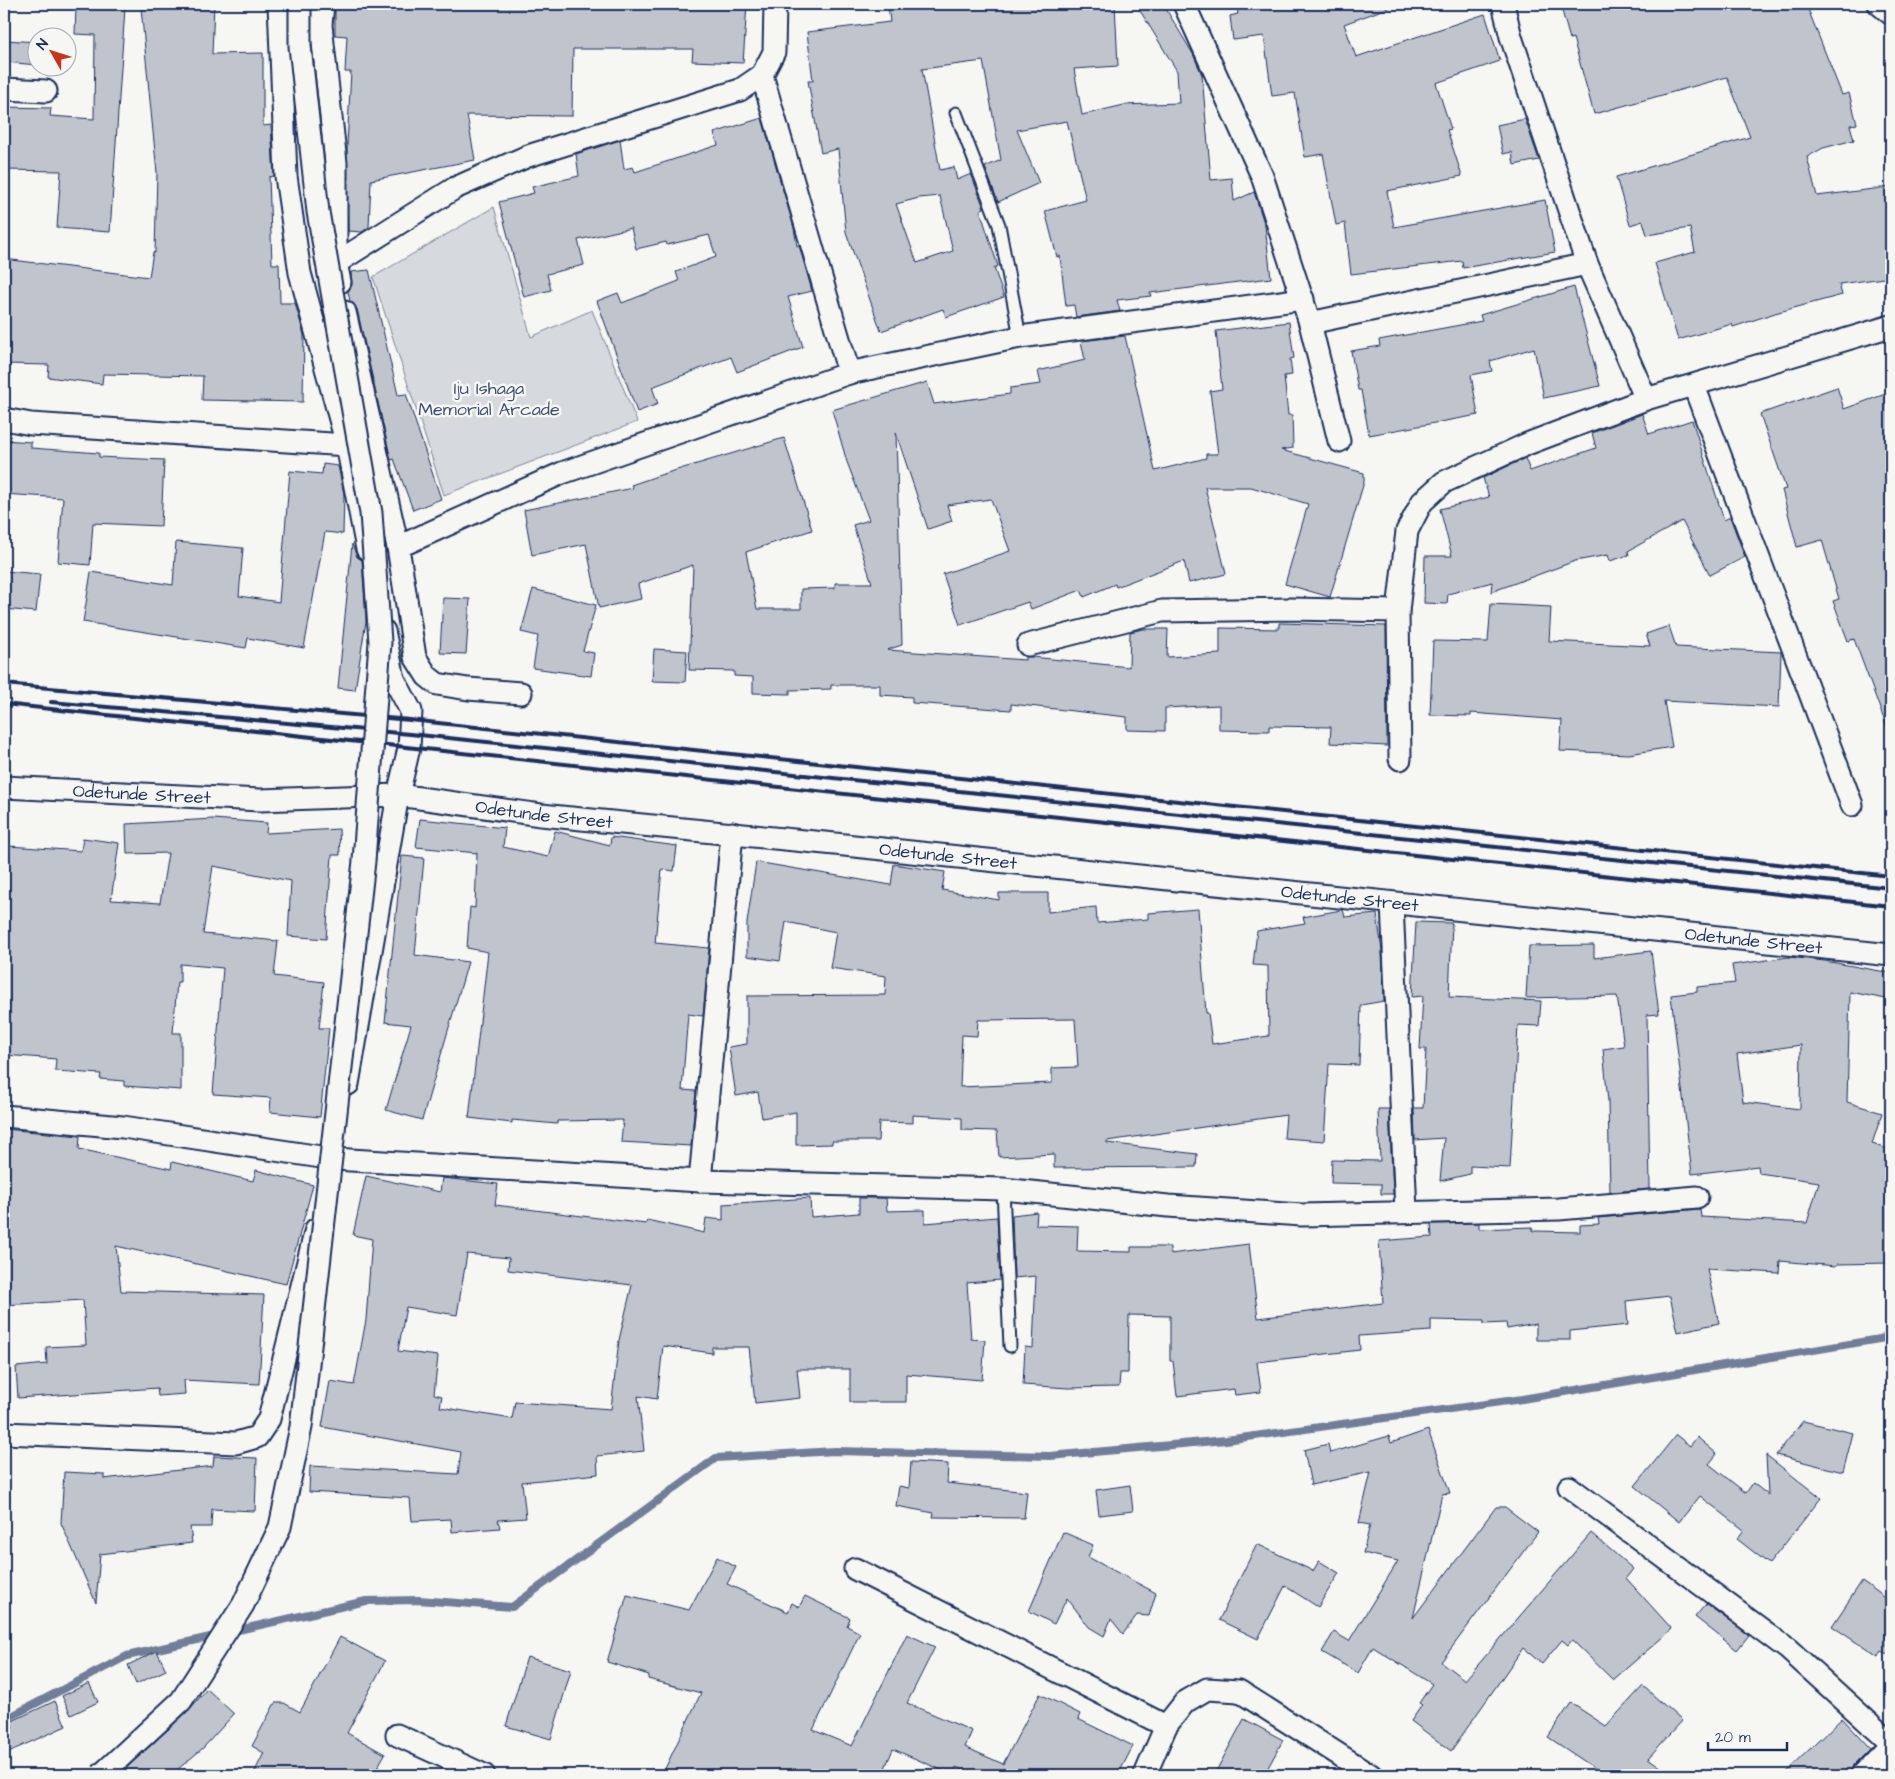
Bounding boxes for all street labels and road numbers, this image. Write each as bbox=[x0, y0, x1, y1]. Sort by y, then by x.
street label: Odetunde Street bbox=[72, 779, 212, 811]
street label: Odetunde Street bbox=[474, 794, 615, 835]
street label: Odetunde Street bbox=[878, 837, 1019, 876]
street label: Odetunde Street bbox=[1280, 879, 1421, 918]
street label: Odetunde Street bbox=[1684, 921, 1824, 961]

